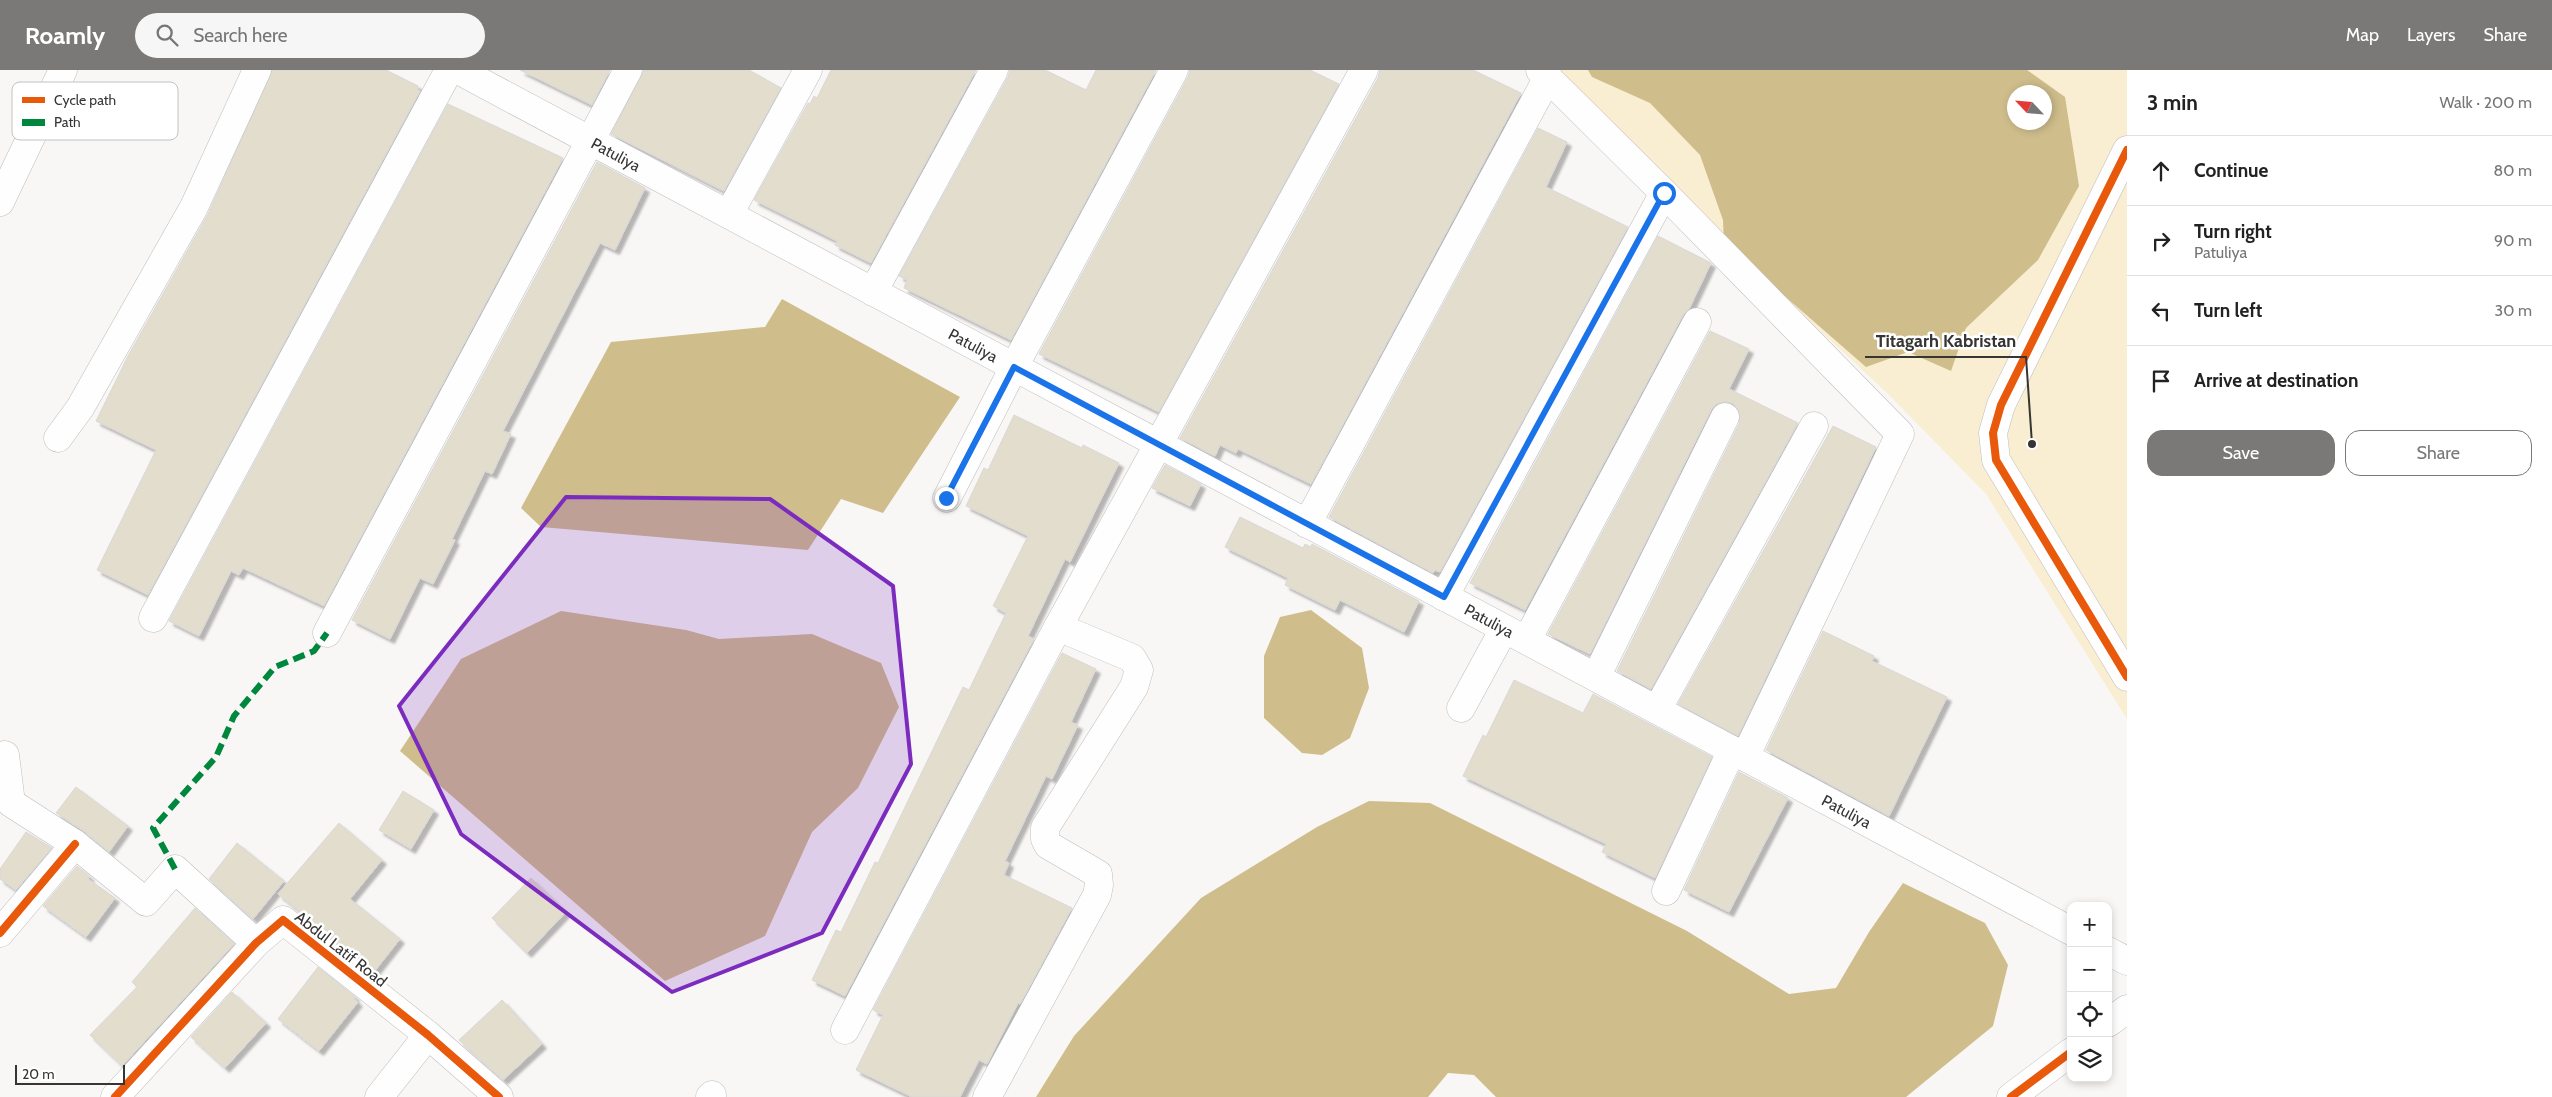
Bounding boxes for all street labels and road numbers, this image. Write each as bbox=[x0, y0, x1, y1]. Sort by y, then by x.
street label: Patuliya bbox=[588, 133, 644, 175]
street label: Patuliya bbox=[945, 324, 1001, 366]
street label: Patuliya bbox=[1461, 600, 1517, 642]
street label: Patuliya bbox=[1819, 790, 1875, 832]
street label: Abdul Latif Road bbox=[291, 907, 391, 991]

